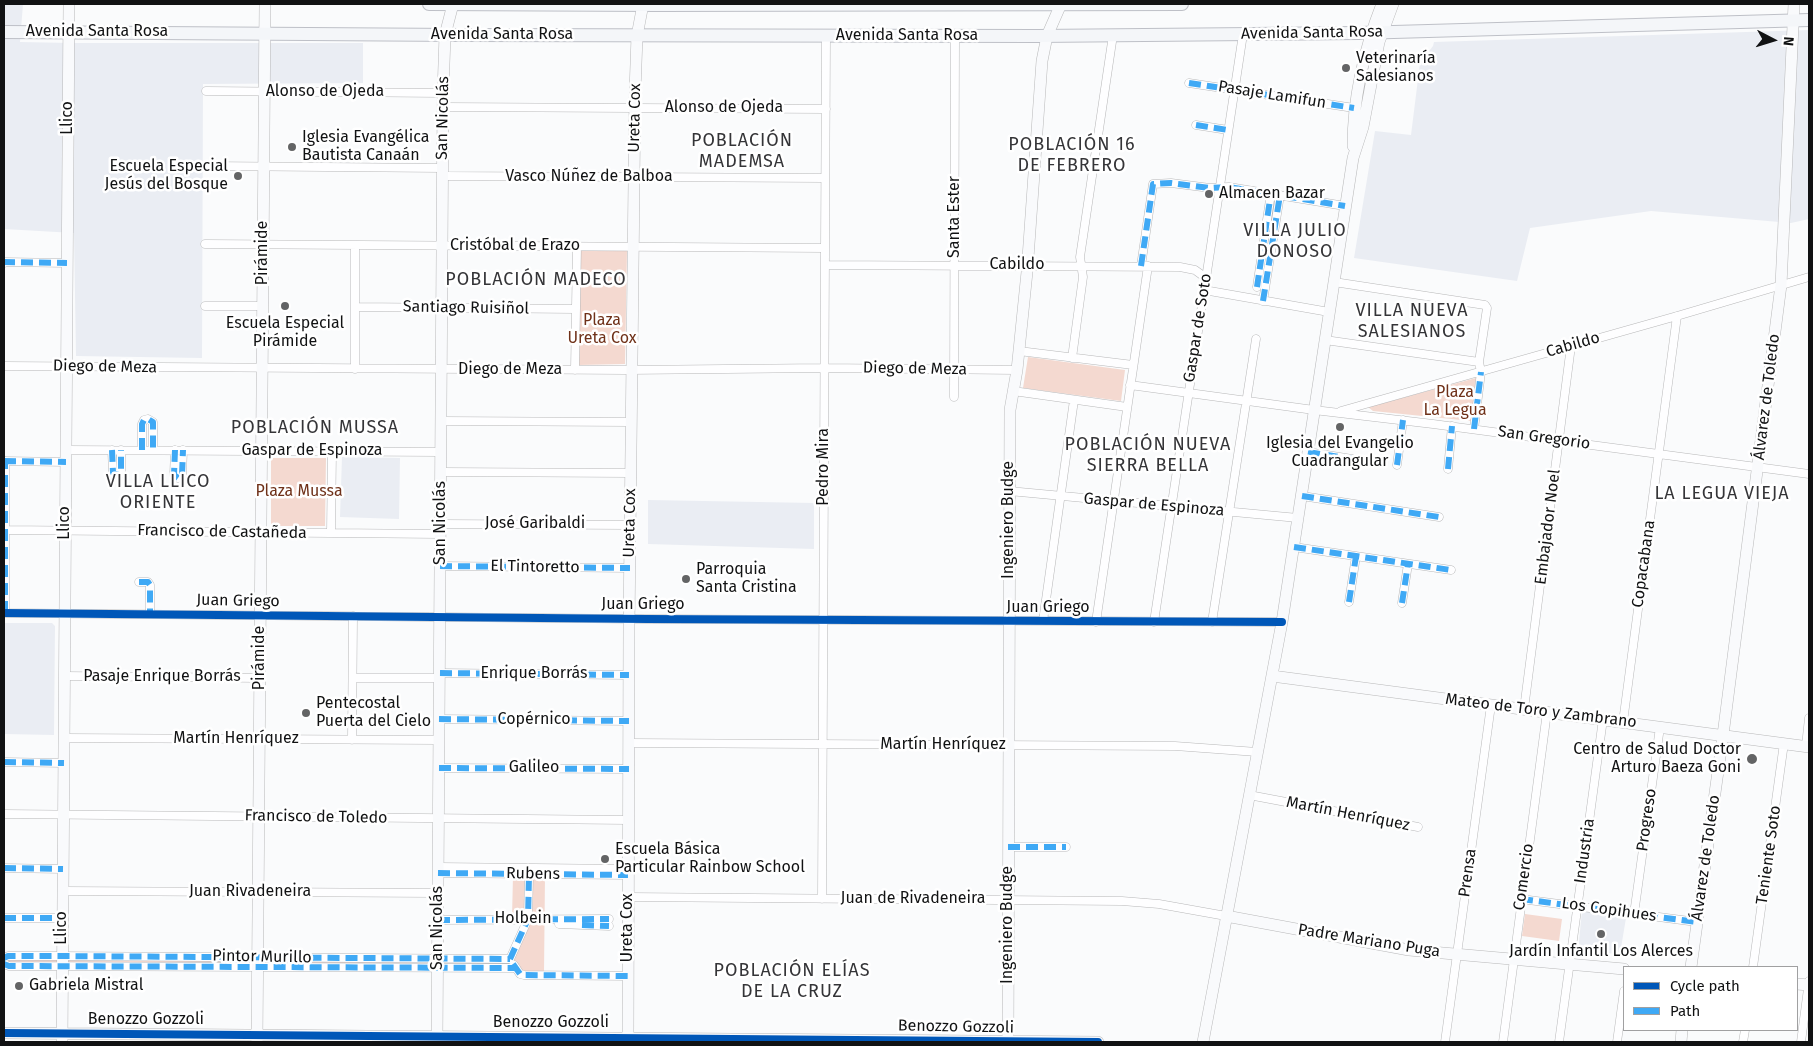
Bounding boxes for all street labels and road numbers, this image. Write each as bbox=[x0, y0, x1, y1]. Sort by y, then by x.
street label: Avenida Santa Rosa bbox=[26, 22, 168, 42]
street label: Avenida Santa Rosa bbox=[1241, 22, 1383, 44]
street label: Avenida Santa Rosa bbox=[431, 25, 573, 45]
street label: Avenida Santa Rosa bbox=[836, 26, 978, 46]
street label: San Nicolás bbox=[433, 76, 453, 160]
street label: Pasaje Lamifun bbox=[1217, 77, 1327, 113]
street label: Alonso de Ojeda bbox=[266, 82, 384, 102]
street label: Ureta Cox bbox=[625, 83, 645, 153]
street label: Alonso de Ojeda bbox=[665, 98, 783, 118]
street label: Llico bbox=[58, 101, 78, 135]
street label: Vasco Núñez de Balboa bbox=[505, 167, 673, 187]
street label: Santa Ester bbox=[945, 176, 965, 258]
street label: Pirámide bbox=[253, 221, 273, 285]
street label: Cristóbal de Erazo bbox=[450, 236, 580, 256]
street label: Cabildo bbox=[989, 255, 1045, 275]
street label: Gaspar de Soto bbox=[1180, 272, 1216, 384]
street label: Santiago Ruisiñol bbox=[403, 297, 529, 319]
street label: Cabildo bbox=[1544, 328, 1602, 362]
street label: Álvarez de Toledo bbox=[1750, 333, 1784, 461]
street label: Diego de Meza bbox=[53, 356, 157, 378]
street label: Diego de Meza bbox=[863, 358, 967, 380]
street label: Diego de Meza bbox=[458, 360, 562, 380]
street label: San Gregorio bbox=[1497, 422, 1591, 454]
street label: Pedro Mira bbox=[814, 428, 834, 506]
street label: Gaspar de Espinoza bbox=[241, 441, 383, 461]
street label: Ingeniero Budge bbox=[999, 461, 1019, 579]
street label: Embajador Noel bbox=[1531, 468, 1565, 586]
street label: San Nicolás bbox=[431, 481, 451, 565]
street label: Ureta Cox bbox=[620, 488, 640, 558]
street label: Gaspar de Espinoza bbox=[1083, 489, 1225, 521]
street label: Llico bbox=[55, 506, 75, 540]
street label: José Garibaldi bbox=[485, 514, 585, 534]
street label: Copacabana bbox=[1628, 519, 1660, 609]
street label: Francisco de Castañeda bbox=[137, 521, 307, 543]
street label: El Tintoretto bbox=[490, 557, 580, 577]
street label: Juan Griego bbox=[196, 591, 280, 611]
street label: Juan Griego bbox=[601, 595, 685, 615]
street label: Juan Griego bbox=[1006, 598, 1090, 618]
street label: Pirámide bbox=[250, 626, 270, 690]
street label: Enrique Borrás bbox=[480, 664, 588, 684]
street label: Pasaje Enrique Borrás bbox=[83, 667, 241, 687]
street label: Mateo de Toro y Zambrano bbox=[1444, 690, 1638, 732]
street label: Copérnico bbox=[498, 710, 570, 730]
street label: Martín Henríquez bbox=[173, 729, 299, 749]
street label: Martín Henríquez bbox=[880, 735, 1006, 755]
street label: Galileo bbox=[509, 758, 559, 778]
street label: Progreso bbox=[1633, 787, 1661, 853]
street label: Martín Henríquez bbox=[1285, 793, 1411, 835]
street label: Álvarez de Toledo bbox=[1688, 794, 1724, 922]
street label: Teniente Soto bbox=[1753, 804, 1785, 906]
street label: Francisco de Toledo bbox=[244, 806, 388, 828]
street label: Industria bbox=[1571, 817, 1599, 885]
street label: Comercio bbox=[1510, 842, 1538, 912]
street label: Prensa bbox=[1455, 848, 1481, 898]
street label: Rubens bbox=[506, 864, 560, 884]
street label: Ingeniero Budge bbox=[998, 866, 1018, 984]
street label: Juan Rivadeneira bbox=[189, 882, 311, 902]
street label: San Nicolás bbox=[428, 886, 448, 970]
street label: Juan de Rivadeneira bbox=[841, 889, 985, 909]
street label: Ureta Cox bbox=[618, 893, 638, 963]
street label: Los Copihues bbox=[1560, 894, 1658, 926]
street label: Holbein bbox=[494, 909, 552, 929]
street label: Llico bbox=[52, 911, 72, 945]
street label: Padre Mariano Puga bbox=[1297, 920, 1441, 962]
street label: Pintor Murillo bbox=[212, 947, 312, 967]
street label: Benozzo Gozzoli bbox=[88, 1010, 204, 1030]
street label: Benozzo Gozzoli bbox=[493, 1013, 609, 1033]
street label: Benozzo Gozzoli bbox=[898, 1016, 1014, 1038]

